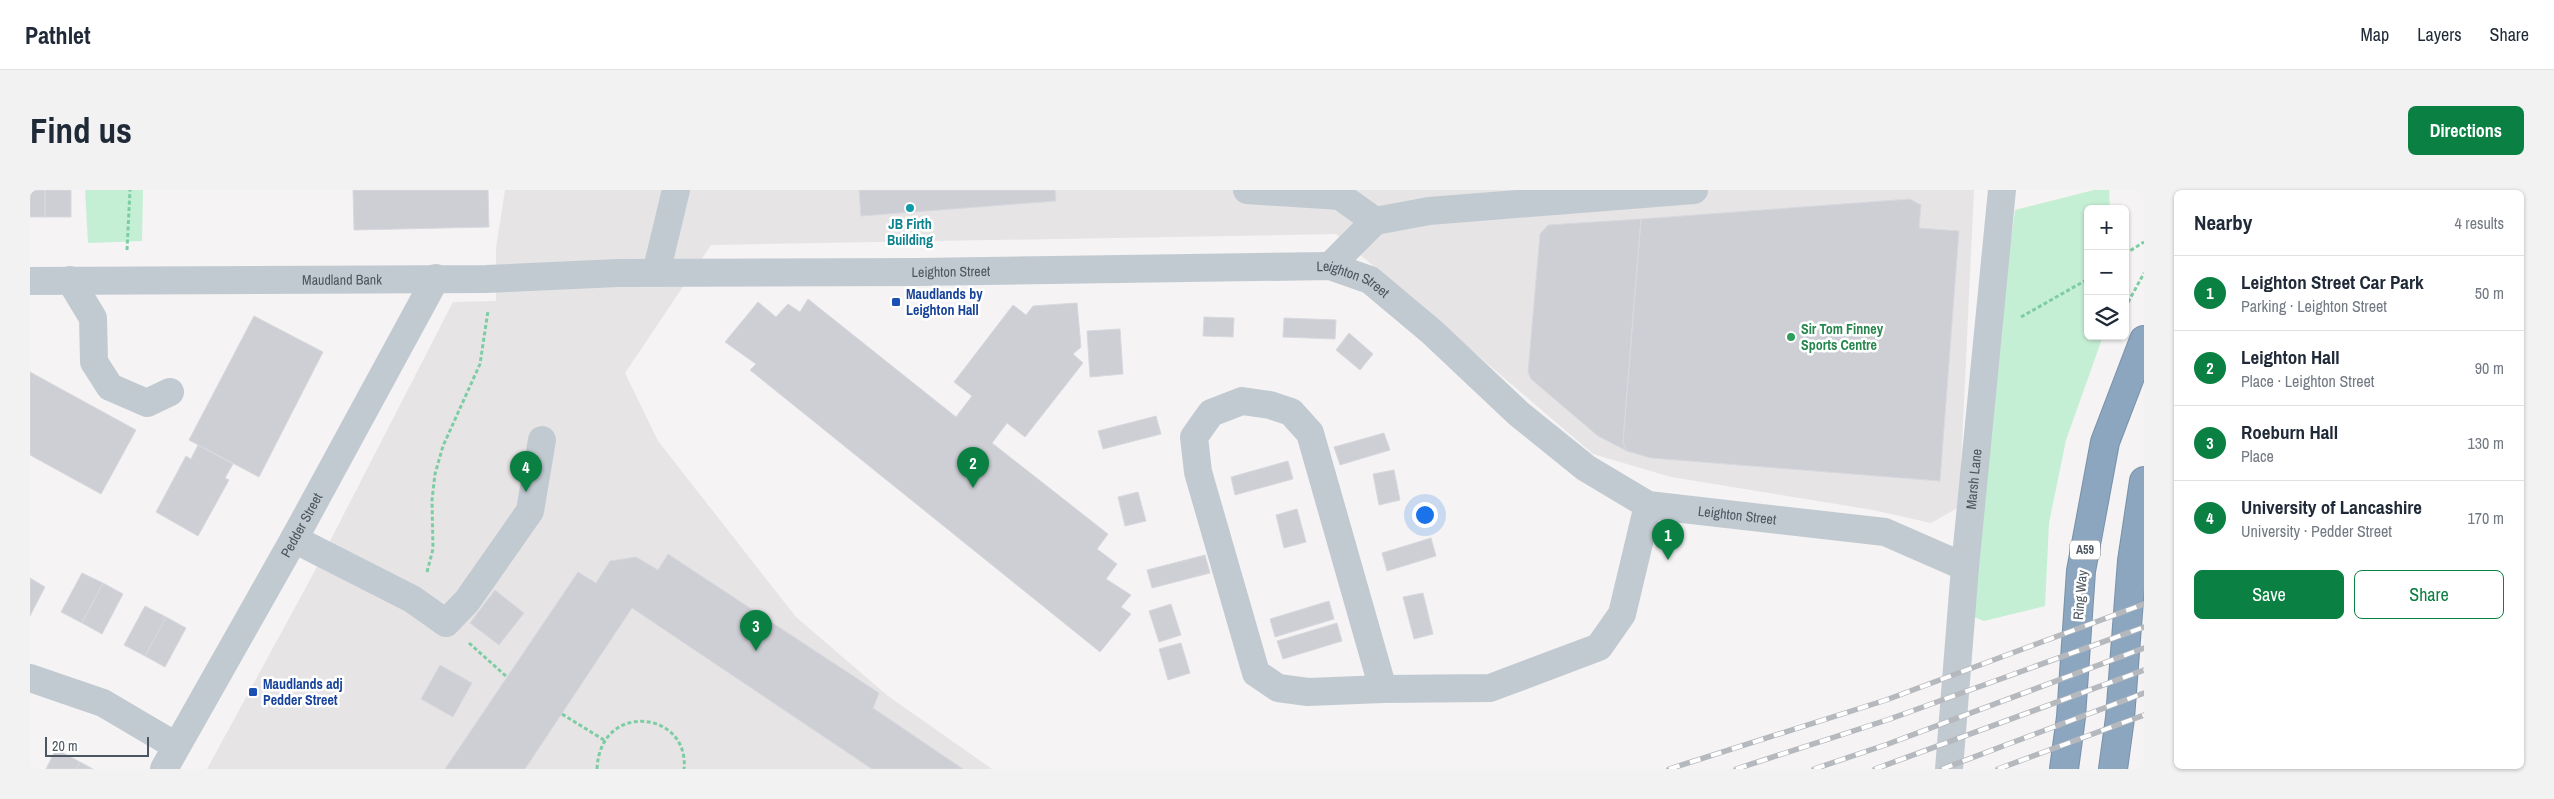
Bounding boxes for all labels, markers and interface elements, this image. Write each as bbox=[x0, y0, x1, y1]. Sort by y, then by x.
text: Pathlet bbox=[25, 19, 91, 51]
text: Map bbox=[2361, 22, 2389, 47]
text: Layers bbox=[2417, 22, 2462, 47]
text: Share bbox=[2490, 22, 2529, 47]
button: Directions bbox=[2408, 106, 2524, 155]
text: Find us bbox=[30, 107, 132, 154]
marker: JB Firth Building bbox=[904, 202, 916, 214]
map controls bbox=[2084, 205, 2129, 340]
button: + bbox=[2084, 205, 2129, 250]
text: Nearby bbox=[2194, 208, 2252, 237]
text: 4 results bbox=[2454, 212, 2504, 234]
place label: JB Firth Building bbox=[887, 215, 933, 249]
button: − bbox=[2084, 250, 2129, 295]
street label: Leighton Street bbox=[1316, 257, 1393, 302]
street label: Leighton Street bbox=[912, 262, 990, 281]
text: Leighton Street Car Park bbox=[2241, 269, 2424, 295]
street label: Maudland Bank bbox=[302, 270, 382, 289]
text: 1 bbox=[2206, 282, 2214, 304]
text: 50 m bbox=[2475, 282, 2504, 304]
place label: Maudlands by Leighton Hall bbox=[906, 285, 983, 319]
button: layers bbox=[2084, 295, 2129, 340]
text: Parking · Leighton Street bbox=[2241, 295, 2387, 317]
marker: Maudlands by Leighton Hall bbox=[890, 296, 902, 308]
place label: Sir Tom Finney Sports Centre bbox=[1801, 320, 1884, 354]
marker: Sir Tom Finney Sports Centre bbox=[1785, 331, 1797, 343]
text: Leighton Hall bbox=[2241, 344, 2340, 370]
text: 2 bbox=[2206, 357, 2214, 379]
text: 90 m bbox=[2475, 357, 2504, 379]
text: Place · Leighton Street bbox=[2241, 370, 2375, 392]
text: Roeburn Hall bbox=[2241, 419, 2338, 445]
text: 3 bbox=[2206, 432, 2214, 454]
text: 130 m bbox=[2468, 432, 2504, 454]
text: Place bbox=[2241, 445, 2274, 467]
pin: 2 bbox=[957, 447, 989, 488]
street label: Marsh Lane bbox=[1962, 448, 1986, 510]
pin: 4 bbox=[510, 451, 542, 492]
street label: Pedder Street bbox=[276, 490, 326, 561]
text: University of Lancashire bbox=[2241, 494, 2422, 520]
your location bbox=[1412, 502, 1438, 528]
street label: Leighton Street bbox=[1697, 502, 1777, 529]
text: 4 bbox=[2206, 507, 2214, 529]
text: 170 m bbox=[2468, 507, 2504, 529]
pin: 1 bbox=[1652, 519, 1684, 560]
text: University · Pedder Street bbox=[2241, 520, 2392, 542]
road number: A59 bbox=[2070, 540, 2100, 560]
street label: Ring Way bbox=[2069, 569, 2091, 621]
button: Save bbox=[2194, 570, 2344, 619]
button: Share bbox=[2354, 570, 2504, 619]
pin: 3 bbox=[740, 610, 772, 651]
place label: Maudlands adj Pedder Street bbox=[263, 675, 343, 709]
marker: Maudlands adj Pedder Street bbox=[247, 686, 259, 698]
scale bar bbox=[45, 734, 149, 757]
text: 20 m bbox=[52, 737, 78, 755]

